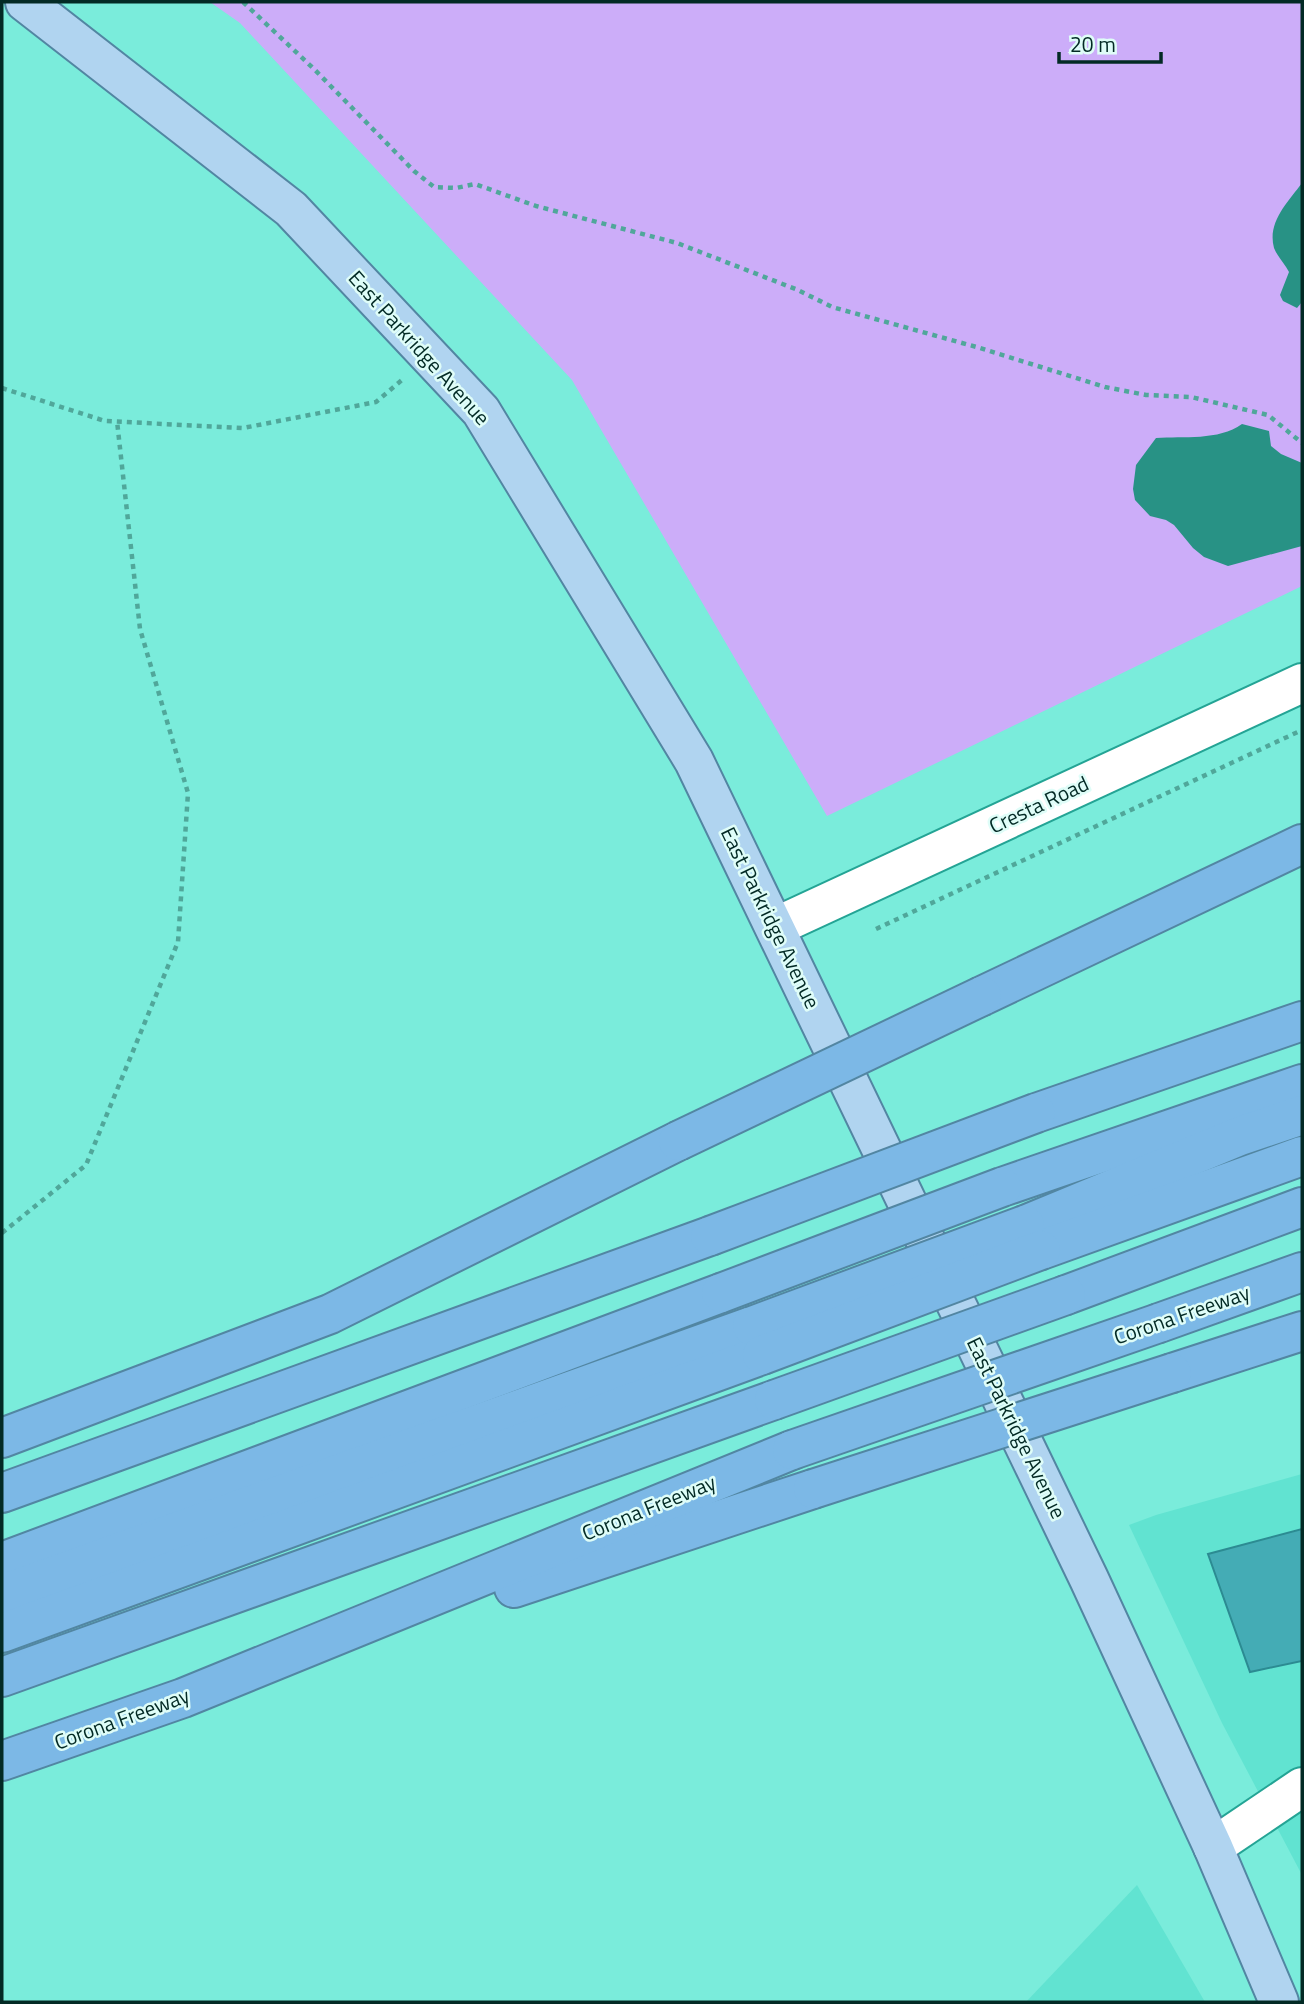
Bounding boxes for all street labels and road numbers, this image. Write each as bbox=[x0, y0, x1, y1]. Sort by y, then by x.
street label: East Parkridge Avenue bbox=[341, 263, 498, 432]
street label: Cresta Road bbox=[983, 767, 1094, 841]
street label: East Parkridge Avenue bbox=[713, 821, 829, 1014]
street label: Corona Freeway bbox=[1109, 1276, 1254, 1352]
street label: East Parkridge Avenue bbox=[959, 1331, 1075, 1524]
street label: Corona Freeway bbox=[577, 1466, 720, 1549]
street label: Corona Freeway bbox=[49, 1679, 194, 1757]

